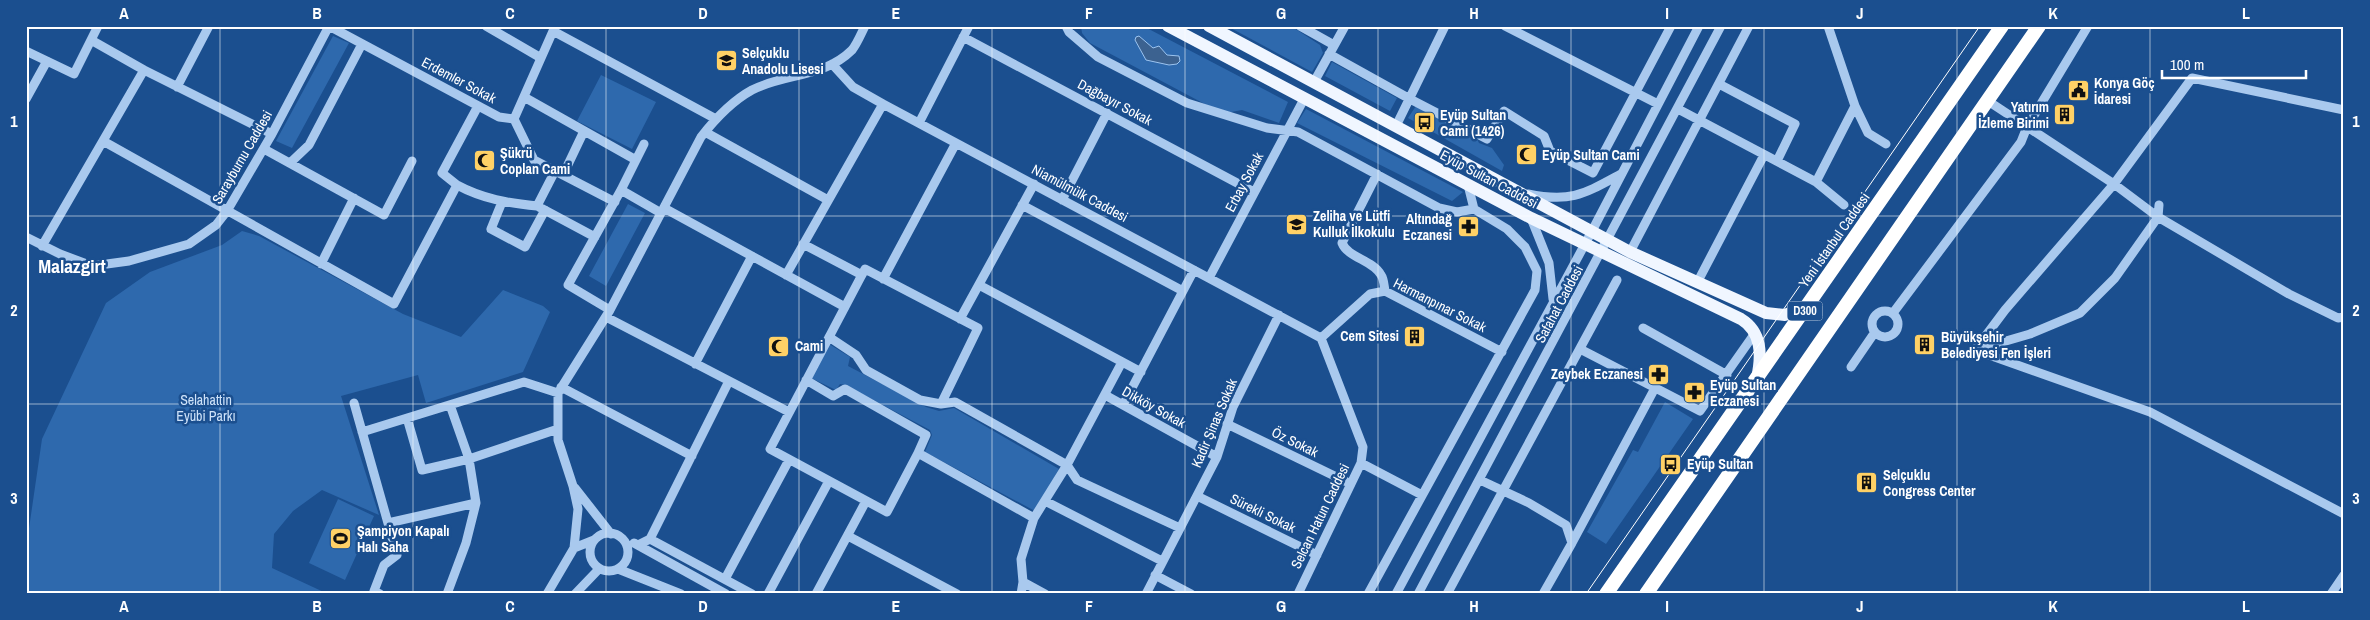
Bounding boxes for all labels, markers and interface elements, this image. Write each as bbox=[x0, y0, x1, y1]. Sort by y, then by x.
text: A bbox=[119, 2, 129, 24]
text: B bbox=[312, 2, 322, 24]
text: C bbox=[505, 2, 515, 24]
text: D bbox=[698, 2, 708, 24]
text: E bbox=[892, 2, 901, 24]
text: F bbox=[1085, 2, 1093, 24]
text: G bbox=[1276, 2, 1286, 24]
text: H bbox=[1469, 2, 1479, 24]
text: I bbox=[1665, 2, 1669, 24]
text: J bbox=[1856, 2, 1864, 24]
text: K bbox=[2048, 2, 2058, 24]
text: L bbox=[2242, 2, 2250, 24]
place label: Selçuklu Anadolu Lisesi bbox=[742, 44, 824, 78]
scale bar bbox=[2162, 48, 2306, 80]
school or university icon: Selçuklu Anadolu Lisesi bbox=[714, 49, 738, 73]
street label: Erdemler Sokak bbox=[419, 53, 500, 107]
text: 100 m bbox=[2170, 54, 2204, 75]
place label: Konya Göç İdaresi bbox=[2094, 74, 2155, 108]
street label: Dağbayır Sokak bbox=[1075, 75, 1156, 129]
public building icon: Konya Göç İdaresi bbox=[2066, 79, 2090, 103]
place label: Yatırım İzleme Birimi bbox=[1978, 98, 2049, 132]
building icon: Yatırım İzleme Birimi bbox=[2053, 103, 2077, 127]
place label: Eyüp Sultan Cami (1426) bbox=[1440, 106, 1506, 140]
street label: Sarayburnu Caddesi bbox=[208, 107, 276, 207]
text: 1 bbox=[10, 110, 18, 132]
text: 1 bbox=[2352, 110, 2360, 132]
bus stop icon: Eyüp Sultan Cami (1426) bbox=[1412, 111, 1436, 135]
mosque icon: Eyüp Sultan Cami bbox=[1514, 143, 1538, 167]
place label: Şükrü Coplan Cami bbox=[500, 144, 570, 178]
street label: Eyüp Sultan Caddesi bbox=[1437, 146, 1541, 212]
place label: Eyüp Sultan Cami bbox=[1542, 146, 1640, 164]
mosque icon: Şükrü Coplan Cami bbox=[472, 149, 496, 173]
street label: Erbay Sokak bbox=[1221, 149, 1267, 215]
street label: Niamülmülk Caddesi bbox=[1029, 160, 1131, 226]
street label: Yeni İstanbul Caddesi bbox=[1794, 189, 1874, 291]
place label: Zeliha ve Lütfi Kulluk İlkokulu bbox=[1313, 207, 1395, 241]
place label: Altındağ Eczanesi bbox=[1403, 210, 1452, 244]
school or university icon: Zeliha ve Lütfi Kulluk İlkokulu bbox=[1285, 212, 1309, 236]
pharmacy icon: Altındağ Eczanesi bbox=[1456, 215, 1480, 239]
district label: Malazgirt bbox=[38, 253, 106, 279]
street label: Safahat Caddesi bbox=[1531, 262, 1587, 346]
street label: Harmanpınar Sokak bbox=[1390, 274, 1490, 336]
text: 2 bbox=[10, 299, 18, 321]
text: 2 bbox=[2352, 299, 2360, 321]
road number: D300 bbox=[1788, 302, 1822, 321]
building icon: Cem Sitesi bbox=[1403, 324, 1427, 348]
place label: Cem Sitesi bbox=[1340, 327, 1399, 345]
place label: Büyükşehir Belediyesi Fen İşleri bbox=[1941, 328, 2051, 362]
building icon: Büyükşehir Belediyesi Fen İşleri bbox=[1913, 333, 1937, 357]
mosque icon: Cami bbox=[767, 334, 791, 358]
place label: Cami bbox=[795, 337, 823, 355]
pharmacy icon: Zeybek Eczanesi bbox=[1647, 362, 1671, 386]
place label: Zeybek Eczanesi bbox=[1551, 365, 1643, 383]
street label: Kadir Şinas Sokak bbox=[1187, 375, 1241, 470]
place label: Eyüp Sultan Eczanesi bbox=[1710, 376, 1776, 410]
pharmacy icon: Eyüp Sultan Eczanesi bbox=[1682, 381, 1706, 405]
street label: Dikköy Sokak bbox=[1119, 382, 1189, 432]
park label: Selahattin Eyübi Parkı bbox=[176, 391, 236, 425]
street label: Öz Sokak bbox=[1269, 423, 1322, 461]
bus stop icon: Eyüp Sultan bbox=[1659, 452, 1683, 476]
place label: Eyüp Sultan bbox=[1687, 455, 1753, 473]
street label: Selcan Hatun Caddesi bbox=[1287, 460, 1353, 572]
place label: Selçuklu Congress Center bbox=[1883, 466, 1976, 500]
building icon: Selçuklu Congress Center bbox=[1855, 471, 1879, 495]
text: 3 bbox=[10, 487, 18, 509]
text: 3 bbox=[2352, 487, 2360, 509]
street label: Sürekli Sokak bbox=[1227, 489, 1299, 537]
place label: Şampiyon Kapalı Halı Saha bbox=[357, 522, 450, 556]
sports icon: Şampiyon Kapalı Halı Saha bbox=[329, 527, 353, 551]
text: A bbox=[119, 595, 129, 617]
text: B bbox=[312, 595, 322, 617]
text: C bbox=[505, 595, 515, 617]
text: D bbox=[698, 595, 708, 617]
text: E bbox=[892, 595, 901, 617]
text: F bbox=[1085, 595, 1093, 617]
text: G bbox=[1276, 595, 1286, 617]
text: H bbox=[1469, 595, 1479, 617]
text: I bbox=[1665, 595, 1669, 617]
text: J bbox=[1856, 595, 1864, 617]
text: K bbox=[2048, 595, 2058, 617]
text: L bbox=[2242, 595, 2250, 617]

